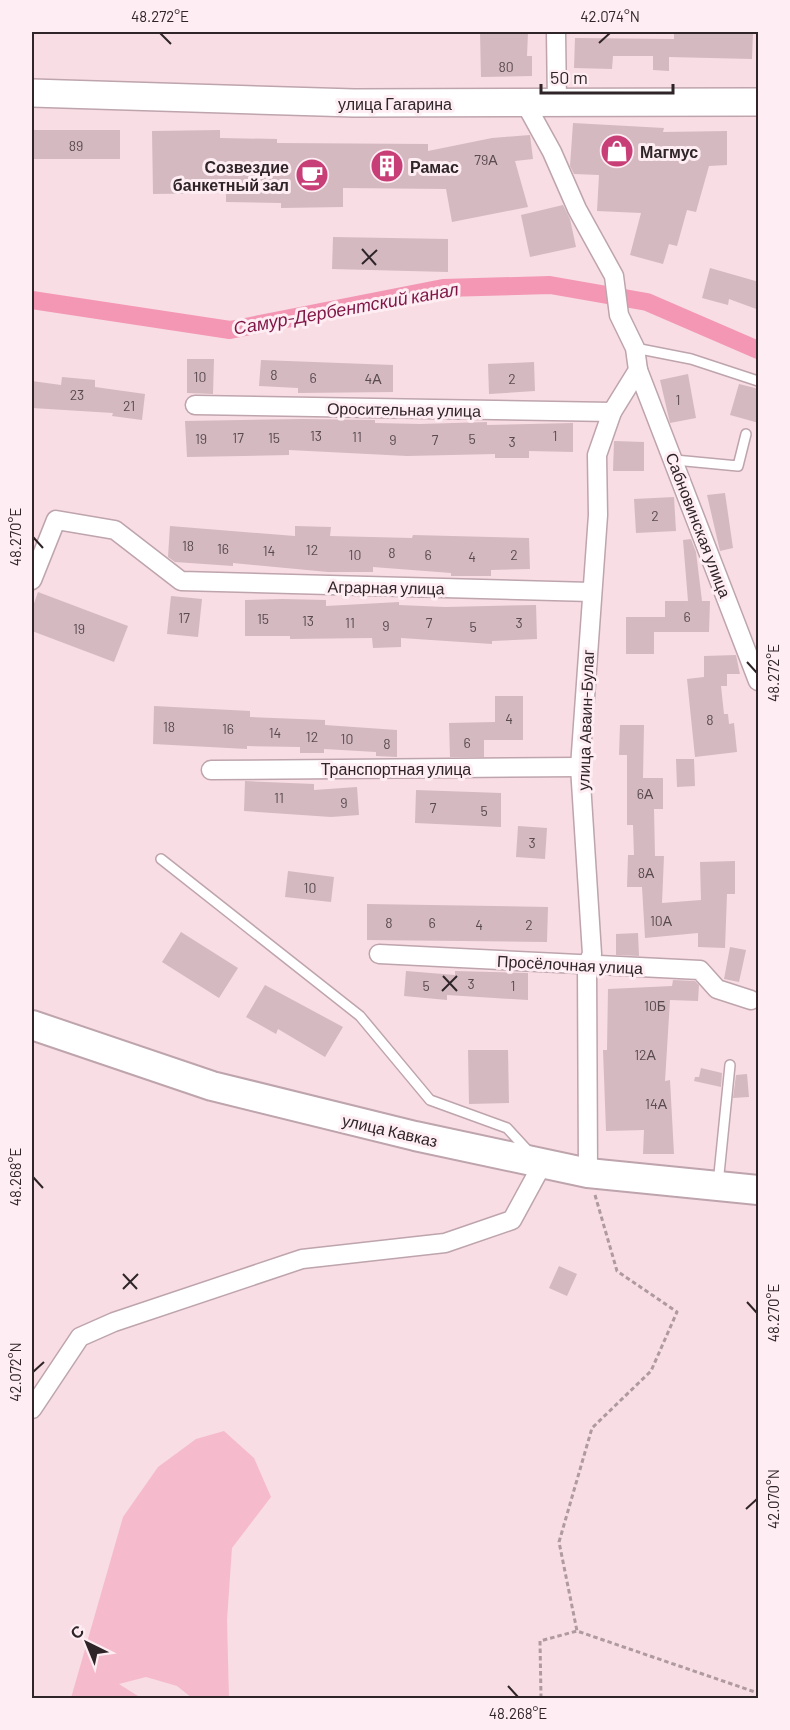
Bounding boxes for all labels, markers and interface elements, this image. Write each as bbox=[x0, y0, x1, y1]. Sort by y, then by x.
text: 48.272°E bbox=[131, 7, 189, 25]
text: 42.074°N bbox=[580, 7, 640, 25]
scale bar bbox=[541, 57, 673, 95]
house number: 80 bbox=[498, 58, 514, 75]
text: 50 m bbox=[550, 66, 588, 88]
street label: улица Гагарина bbox=[338, 94, 452, 113]
shop icon: Магмус bbox=[599, 133, 635, 169]
house number: 89 bbox=[69, 137, 83, 154]
place label: Магмус bbox=[640, 142, 698, 161]
building icon: Рамас bbox=[369, 148, 405, 184]
house number: 79А bbox=[474, 151, 498, 168]
place label: Созвездие банкетный зал bbox=[173, 157, 289, 194]
cafe icon: Созвездие банкетный зал bbox=[294, 157, 330, 193]
place label: Рамас bbox=[410, 157, 459, 176]
water label: Самур-Дербентский канал bbox=[232, 277, 460, 339]
house number: 8 bbox=[270, 366, 278, 383]
house number: 10 bbox=[194, 368, 206, 385]
house number: 6 bbox=[309, 369, 317, 386]
house number: 4А bbox=[364, 370, 382, 387]
house number: 2 bbox=[508, 370, 516, 387]
house number: 23 bbox=[70, 386, 84, 403]
house number: 1 bbox=[676, 391, 680, 408]
house number: 21 bbox=[123, 397, 135, 414]
street label: Оросительная улица bbox=[327, 398, 481, 420]
house number: 13 bbox=[310, 427, 322, 444]
house number: 1 bbox=[553, 427, 557, 444]
house number: 11 bbox=[352, 428, 362, 445]
house number: 17 bbox=[232, 429, 244, 446]
house number: 15 bbox=[268, 429, 280, 446]
house number: 19 bbox=[195, 430, 207, 447]
house number: 5 bbox=[468, 430, 476, 447]
house number: 9 bbox=[389, 431, 397, 448]
house number: 7 bbox=[432, 431, 439, 448]
house number: 3 bbox=[508, 433, 516, 450]
street label: Сабновинская улица bbox=[663, 450, 735, 600]
house number: 2 bbox=[651, 507, 659, 524]
text: 48.270°E bbox=[6, 508, 24, 566]
house number: 18 bbox=[182, 537, 194, 554]
house number: 16 bbox=[217, 540, 229, 557]
house number: 12 bbox=[306, 541, 318, 558]
house number: 14 bbox=[263, 542, 275, 559]
house number: 8 bbox=[388, 544, 396, 561]
house number: 10 bbox=[349, 546, 361, 563]
house number: 6 bbox=[424, 546, 432, 563]
house number: 2 bbox=[510, 546, 518, 563]
house number: 4 bbox=[468, 548, 476, 565]
street label: Аграрная улица bbox=[327, 576, 445, 598]
house number: 6 bbox=[683, 608, 691, 625]
house number: 17 bbox=[178, 609, 190, 626]
house number: 15 bbox=[257, 610, 269, 627]
house number: 13 bbox=[302, 612, 314, 629]
house number: 11 bbox=[345, 614, 355, 631]
house number: 7 bbox=[426, 614, 433, 631]
house number: 3 bbox=[515, 614, 523, 631]
house number: 9 bbox=[382, 617, 390, 634]
house number: 5 bbox=[469, 618, 477, 635]
house number: 19 bbox=[73, 620, 85, 637]
text: 48.272°E bbox=[764, 644, 782, 702]
street label: улица Аваин-Булаг bbox=[573, 649, 597, 791]
house number: 4 bbox=[505, 710, 513, 727]
house number: 8 bbox=[706, 711, 714, 728]
house number: 18 bbox=[163, 718, 175, 735]
house number: 16 bbox=[222, 720, 234, 737]
house number: 14 bbox=[269, 724, 281, 741]
house number: 12 bbox=[306, 728, 318, 745]
house number: 10 bbox=[341, 730, 353, 747]
house number: 6 bbox=[463, 734, 471, 751]
house number: 8 bbox=[383, 735, 391, 752]
street label: Транспортная улица bbox=[321, 759, 471, 778]
house number: 6А bbox=[637, 785, 654, 802]
house number: 11 bbox=[274, 789, 284, 806]
house number: 9 bbox=[340, 794, 348, 811]
house number: 7 bbox=[430, 799, 437, 816]
house number: 5 bbox=[480, 802, 488, 819]
house number: 3 bbox=[528, 834, 536, 851]
house number: 8А bbox=[638, 864, 655, 881]
house number: 10 bbox=[304, 879, 316, 896]
house number: 10А bbox=[650, 912, 673, 929]
house number: 8 bbox=[385, 914, 393, 931]
house number: 6 bbox=[428, 914, 436, 931]
house number: 4 bbox=[475, 916, 483, 933]
house number: 2 bbox=[525, 916, 533, 933]
street label: Просёлочная улица bbox=[497, 951, 644, 977]
house number: 3 bbox=[467, 975, 475, 992]
house number: 5 bbox=[422, 977, 430, 994]
house number: 1 bbox=[511, 977, 515, 994]
house number: 10Б bbox=[644, 997, 666, 1014]
house number: 12А bbox=[634, 1046, 657, 1063]
house number: 14А bbox=[645, 1095, 668, 1112]
street label: улица Кавказ bbox=[340, 1110, 440, 1150]
text: 48.268°E bbox=[6, 1148, 24, 1206]
text: 48.270°E bbox=[764, 1284, 782, 1342]
text: 42.072°N bbox=[6, 1342, 24, 1402]
text: 42.070°N bbox=[764, 1469, 782, 1529]
north arrow bbox=[57, 1613, 117, 1673]
text: С bbox=[66, 1620, 87, 1643]
text: 48.268°E bbox=[489, 1704, 547, 1722]

